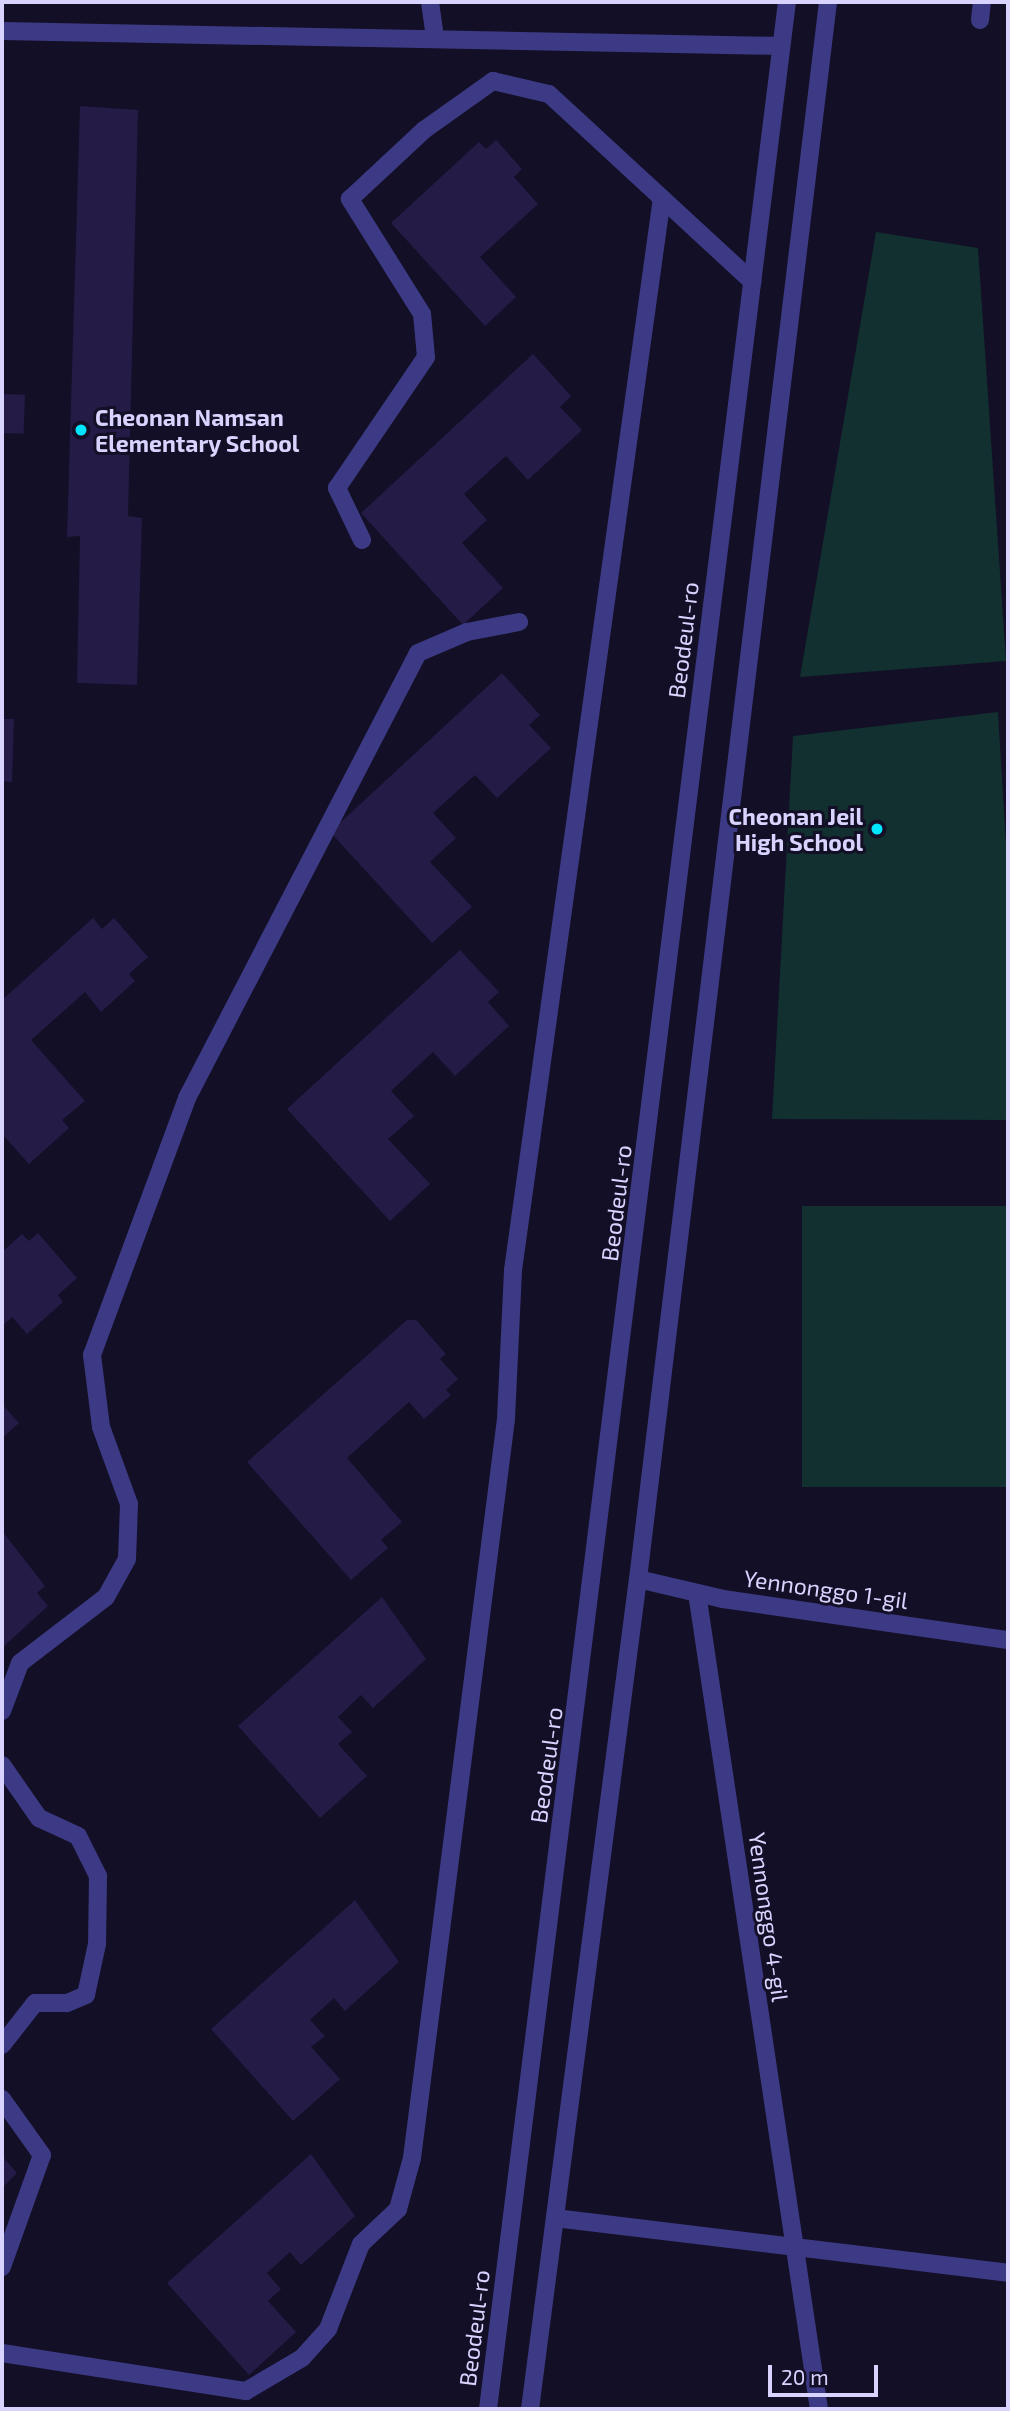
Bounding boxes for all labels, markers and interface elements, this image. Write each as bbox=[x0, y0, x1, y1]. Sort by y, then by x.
place label: Cheonan Namsan Elementary School bbox=[95, 403, 300, 457]
marker: Cheonan Namsan Elementary School bbox=[73, 422, 89, 438]
street label: Beodeul-ro bbox=[662, 580, 704, 700]
place label: Cheonan Jeil High School bbox=[728, 802, 863, 856]
marker: Cheonan Jeil High School bbox=[869, 821, 885, 837]
street label: Beodeul-ro bbox=[595, 1143, 637, 1263]
street label: Yennonggo 1-gil bbox=[742, 1564, 910, 1614]
street label: Beodeul-ro bbox=[524, 1705, 568, 1825]
street label: Yennonggo 4-gil bbox=[743, 1831, 795, 2003]
street label: Beodeul-ro bbox=[453, 2268, 495, 2388]
scale bar bbox=[772, 2352, 882, 2396]
text: 20 m bbox=[781, 2364, 829, 2389]

